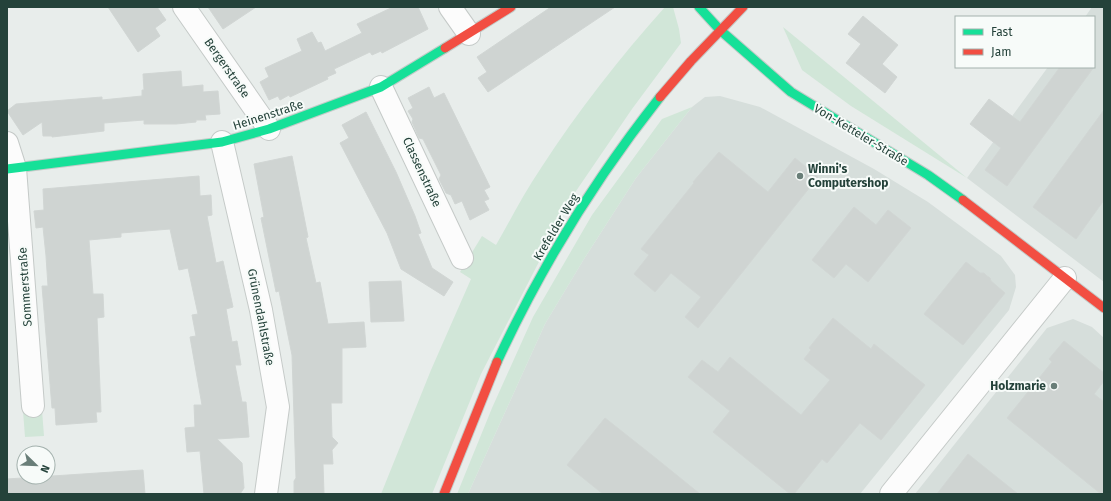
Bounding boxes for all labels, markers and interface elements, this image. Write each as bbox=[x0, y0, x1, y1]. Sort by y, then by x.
legend bbox=[955, 16, 1095, 68]
text: Fast bbox=[991, 25, 1013, 39]
street label: Bergerstraße bbox=[201, 35, 253, 101]
text: Jam bbox=[991, 45, 1011, 59]
street label: Heinenstraße bbox=[231, 97, 305, 133]
street label: Von-Ketteler-Straße bbox=[811, 101, 911, 169]
street label: Classenstraße bbox=[400, 135, 444, 209]
place label: Winni's Computershop bbox=[808, 162, 888, 190]
marker: Winni's Computershop bbox=[795, 171, 805, 181]
street label: Krefelder Weg bbox=[530, 190, 582, 263]
street label: Sommerstraße bbox=[15, 247, 35, 327]
street label: Grünendahlstraße bbox=[245, 267, 277, 367]
place label: Holzmarie bbox=[990, 379, 1046, 393]
marker: Holzmarie bbox=[1049, 381, 1059, 391]
north arrow bbox=[16, 445, 56, 485]
text: N bbox=[37, 463, 52, 475]

